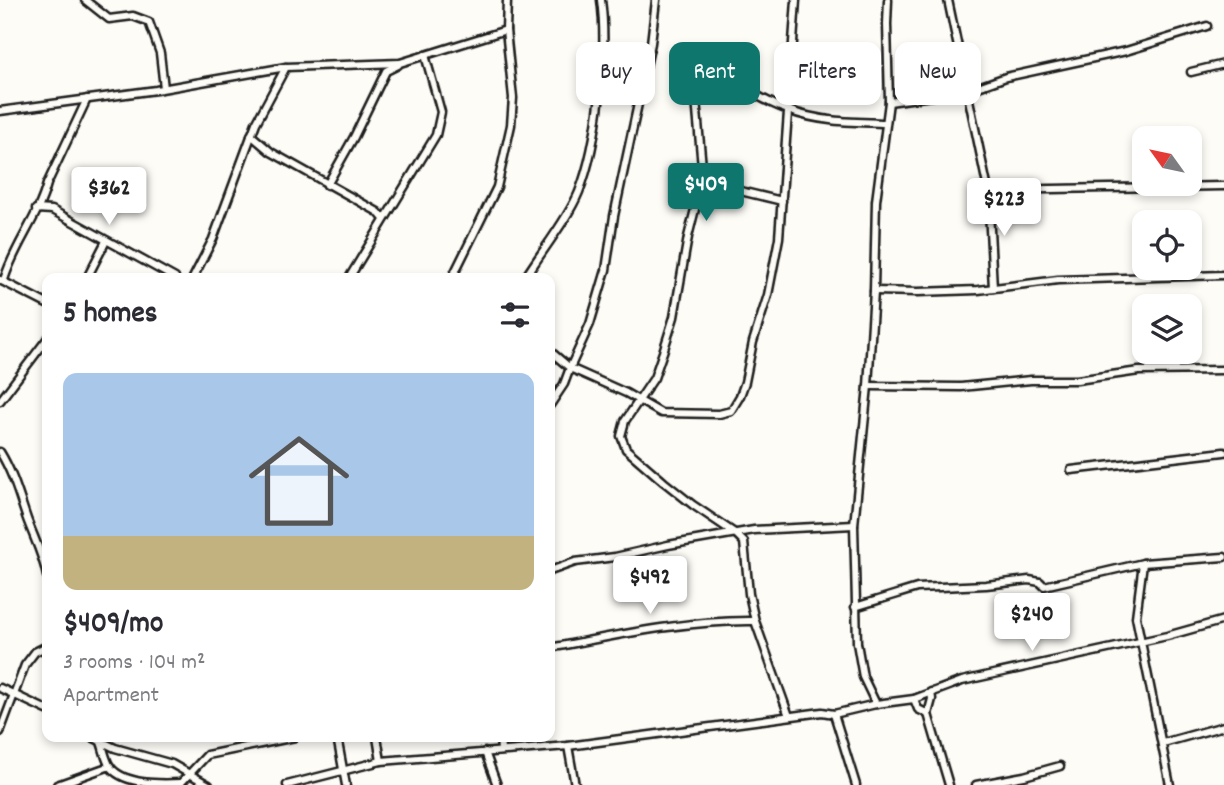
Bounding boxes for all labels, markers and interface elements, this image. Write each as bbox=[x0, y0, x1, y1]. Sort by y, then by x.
chip: Buy bbox=[576, 42, 655, 105]
chip: Rent bbox=[669, 42, 760, 105]
chip: Filters bbox=[774, 42, 881, 105]
chip: New bbox=[895, 42, 981, 105]
north arrow bbox=[1132, 126, 1202, 196]
map controls bbox=[1132, 126, 1202, 364]
pin: $409 bbox=[665, 164, 747, 223]
pin: $362 bbox=[68, 168, 150, 227]
text: $409 bbox=[684, 169, 728, 202]
text: $362 bbox=[87, 173, 131, 206]
pin: $223 bbox=[963, 178, 1045, 238]
text: $223 bbox=[983, 184, 1025, 217]
button: locate bbox=[1132, 210, 1202, 280]
text: 5 homes bbox=[63, 294, 157, 337]
button: layers bbox=[1132, 294, 1202, 364]
icon: filters bbox=[496, 296, 534, 334]
icon: home bbox=[236, 418, 362, 544]
pin: $492 bbox=[609, 556, 691, 616]
text: $492 bbox=[629, 562, 671, 595]
pin: $240 bbox=[991, 594, 1073, 653]
text: $240 bbox=[1010, 599, 1054, 632]
text: $409/mo bbox=[63, 604, 163, 647]
text: 3 rooms · 104 m² bbox=[63, 647, 205, 680]
text: Apartment bbox=[63, 680, 159, 713]

